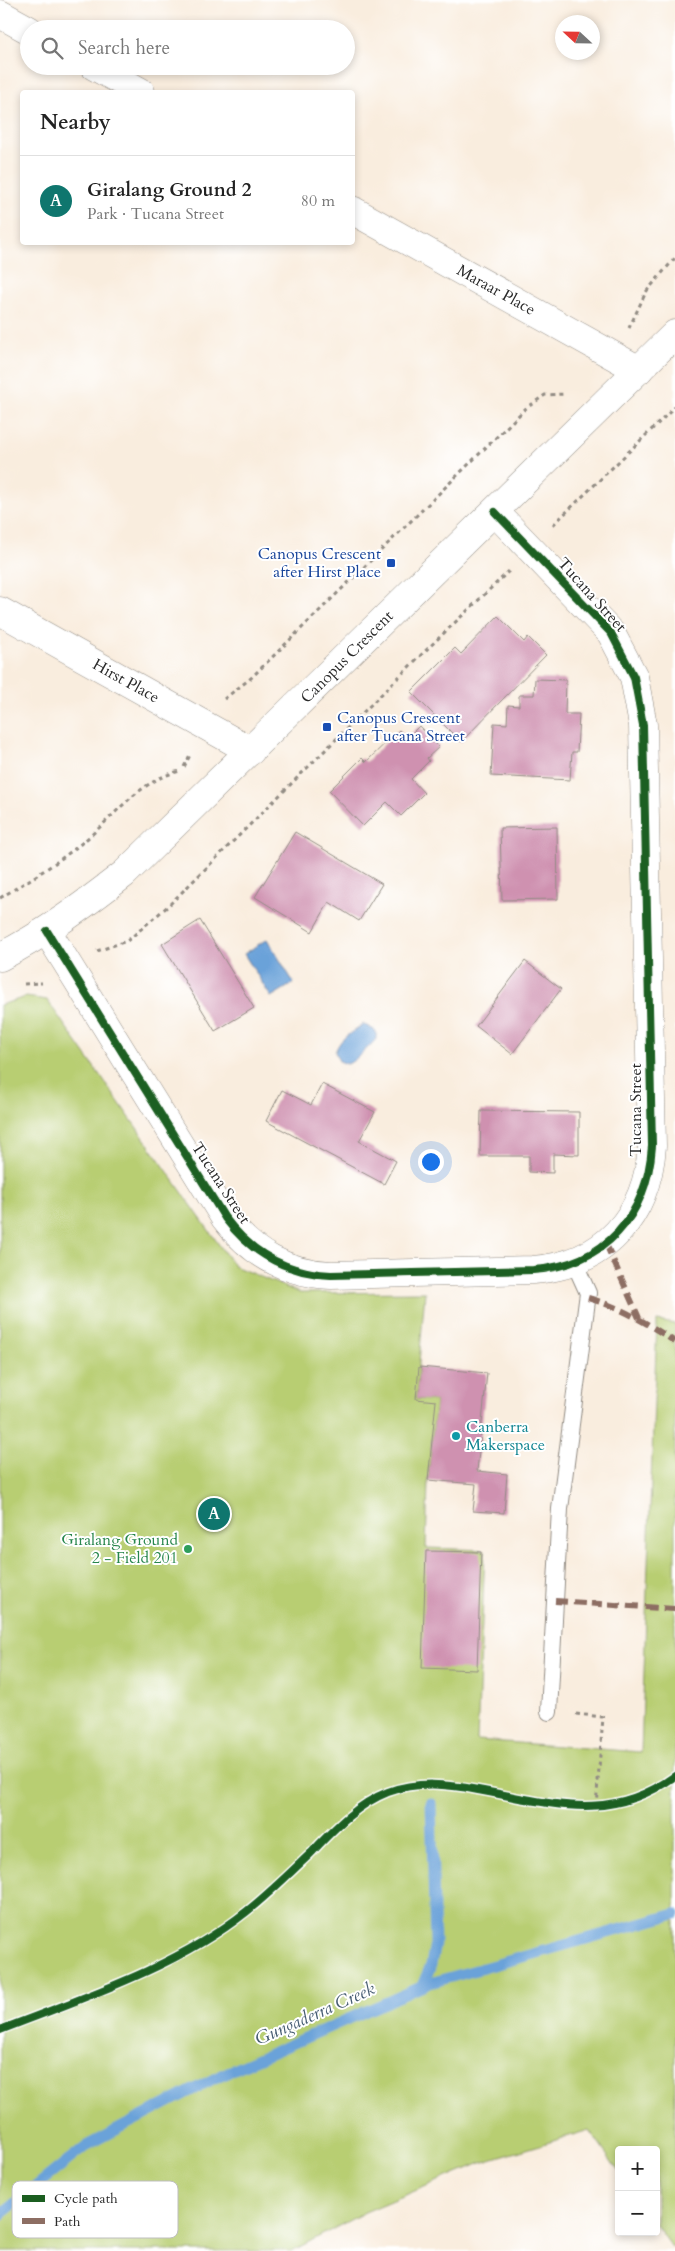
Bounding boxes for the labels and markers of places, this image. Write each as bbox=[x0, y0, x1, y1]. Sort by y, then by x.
place label: Canopus Crescent after Hirst Place bbox=[258, 543, 381, 583]
marker: Canopus Crescent after Hirst Place bbox=[385, 557, 397, 569]
place label: Canopus Crescent after Tucana Street bbox=[337, 707, 465, 747]
marker: Canopus Crescent after Tucana Street bbox=[321, 721, 333, 733]
place label: Canberra Makerspace bbox=[466, 1416, 545, 1456]
marker: Canberra Makerspace bbox=[450, 1430, 462, 1442]
pin: A bbox=[198, 1495, 230, 1533]
place label: Giralang Ground 2 - Field 201 bbox=[61, 1529, 178, 1569]
marker: Giralang Ground 2 - Field 201 bbox=[182, 1543, 194, 1555]

